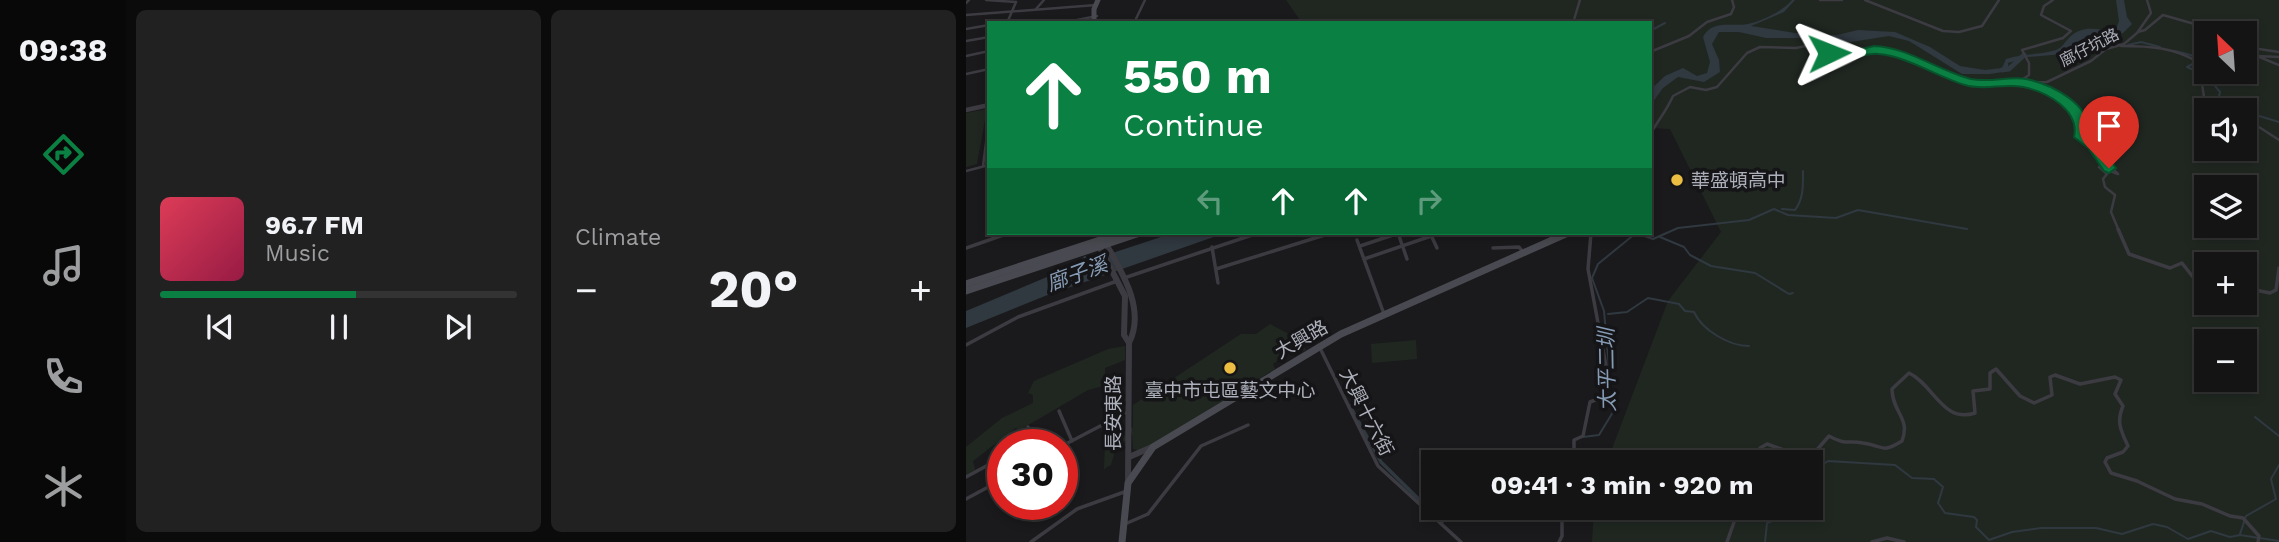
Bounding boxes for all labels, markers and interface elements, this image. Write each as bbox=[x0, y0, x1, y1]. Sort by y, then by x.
position arrow bbox=[1792, 16, 1866, 90]
north arrow bbox=[2194, 21, 2258, 84]
map controls bbox=[2194, 21, 2257, 392]
street label: 廍仔坑路 bbox=[2056, 24, 2122, 70]
text: 09:38 bbox=[18, 31, 108, 69]
text: 550 m bbox=[1123, 47, 1272, 105]
icon: ahead bbox=[1008, 49, 1099, 140]
pin bbox=[2079, 96, 2139, 168]
button: sound bbox=[2194, 98, 2257, 161]
text: Continue bbox=[1123, 106, 1264, 144]
icon: arrive bbox=[2090, 107, 2128, 145]
icon: directions bbox=[39, 130, 88, 179]
place label: 華盛頓高中 bbox=[1691, 169, 1786, 192]
marker: 華盛頓高中 bbox=[1669, 172, 1685, 188]
button: layers bbox=[2194, 175, 2257, 238]
icon: left bbox=[1191, 182, 1229, 220]
icon: ahead bbox=[1264, 182, 1302, 220]
icon: ahead bbox=[1337, 182, 1375, 220]
icon: right bbox=[1410, 182, 1448, 220]
text: 96.7 FM bbox=[265, 210, 364, 240]
text: Climate bbox=[575, 224, 661, 251]
text: Music bbox=[265, 240, 330, 267]
icon: music bbox=[39, 241, 88, 290]
water label: 廍子溪 bbox=[1043, 250, 1114, 296]
button: + bbox=[2194, 252, 2257, 315]
text: 20° bbox=[708, 259, 799, 320]
text: − bbox=[575, 268, 598, 312]
text: + bbox=[909, 268, 932, 312]
icon: previous bbox=[201, 308, 239, 346]
icon: pause bbox=[320, 308, 358, 346]
icon: next bbox=[439, 308, 477, 346]
street label: 大興路 bbox=[1271, 315, 1332, 364]
water label: 太平二圳 bbox=[1593, 325, 1620, 412]
button: − bbox=[2194, 329, 2257, 392]
icon: phone bbox=[39, 352, 88, 401]
marker: 臺中市屯區藝文中心 bbox=[1222, 360, 1238, 376]
street label: 大興十六街 bbox=[1335, 365, 1398, 460]
street label: 長安東路 bbox=[1102, 375, 1125, 451]
place label: 臺中市屯區藝文中心 bbox=[1144, 379, 1316, 402]
speed limit sign: 30 bbox=[987, 429, 1078, 520]
icon: climate bbox=[39, 462, 88, 511]
text: 09:41 · 3 min · 920 m bbox=[1490, 470, 1754, 500]

